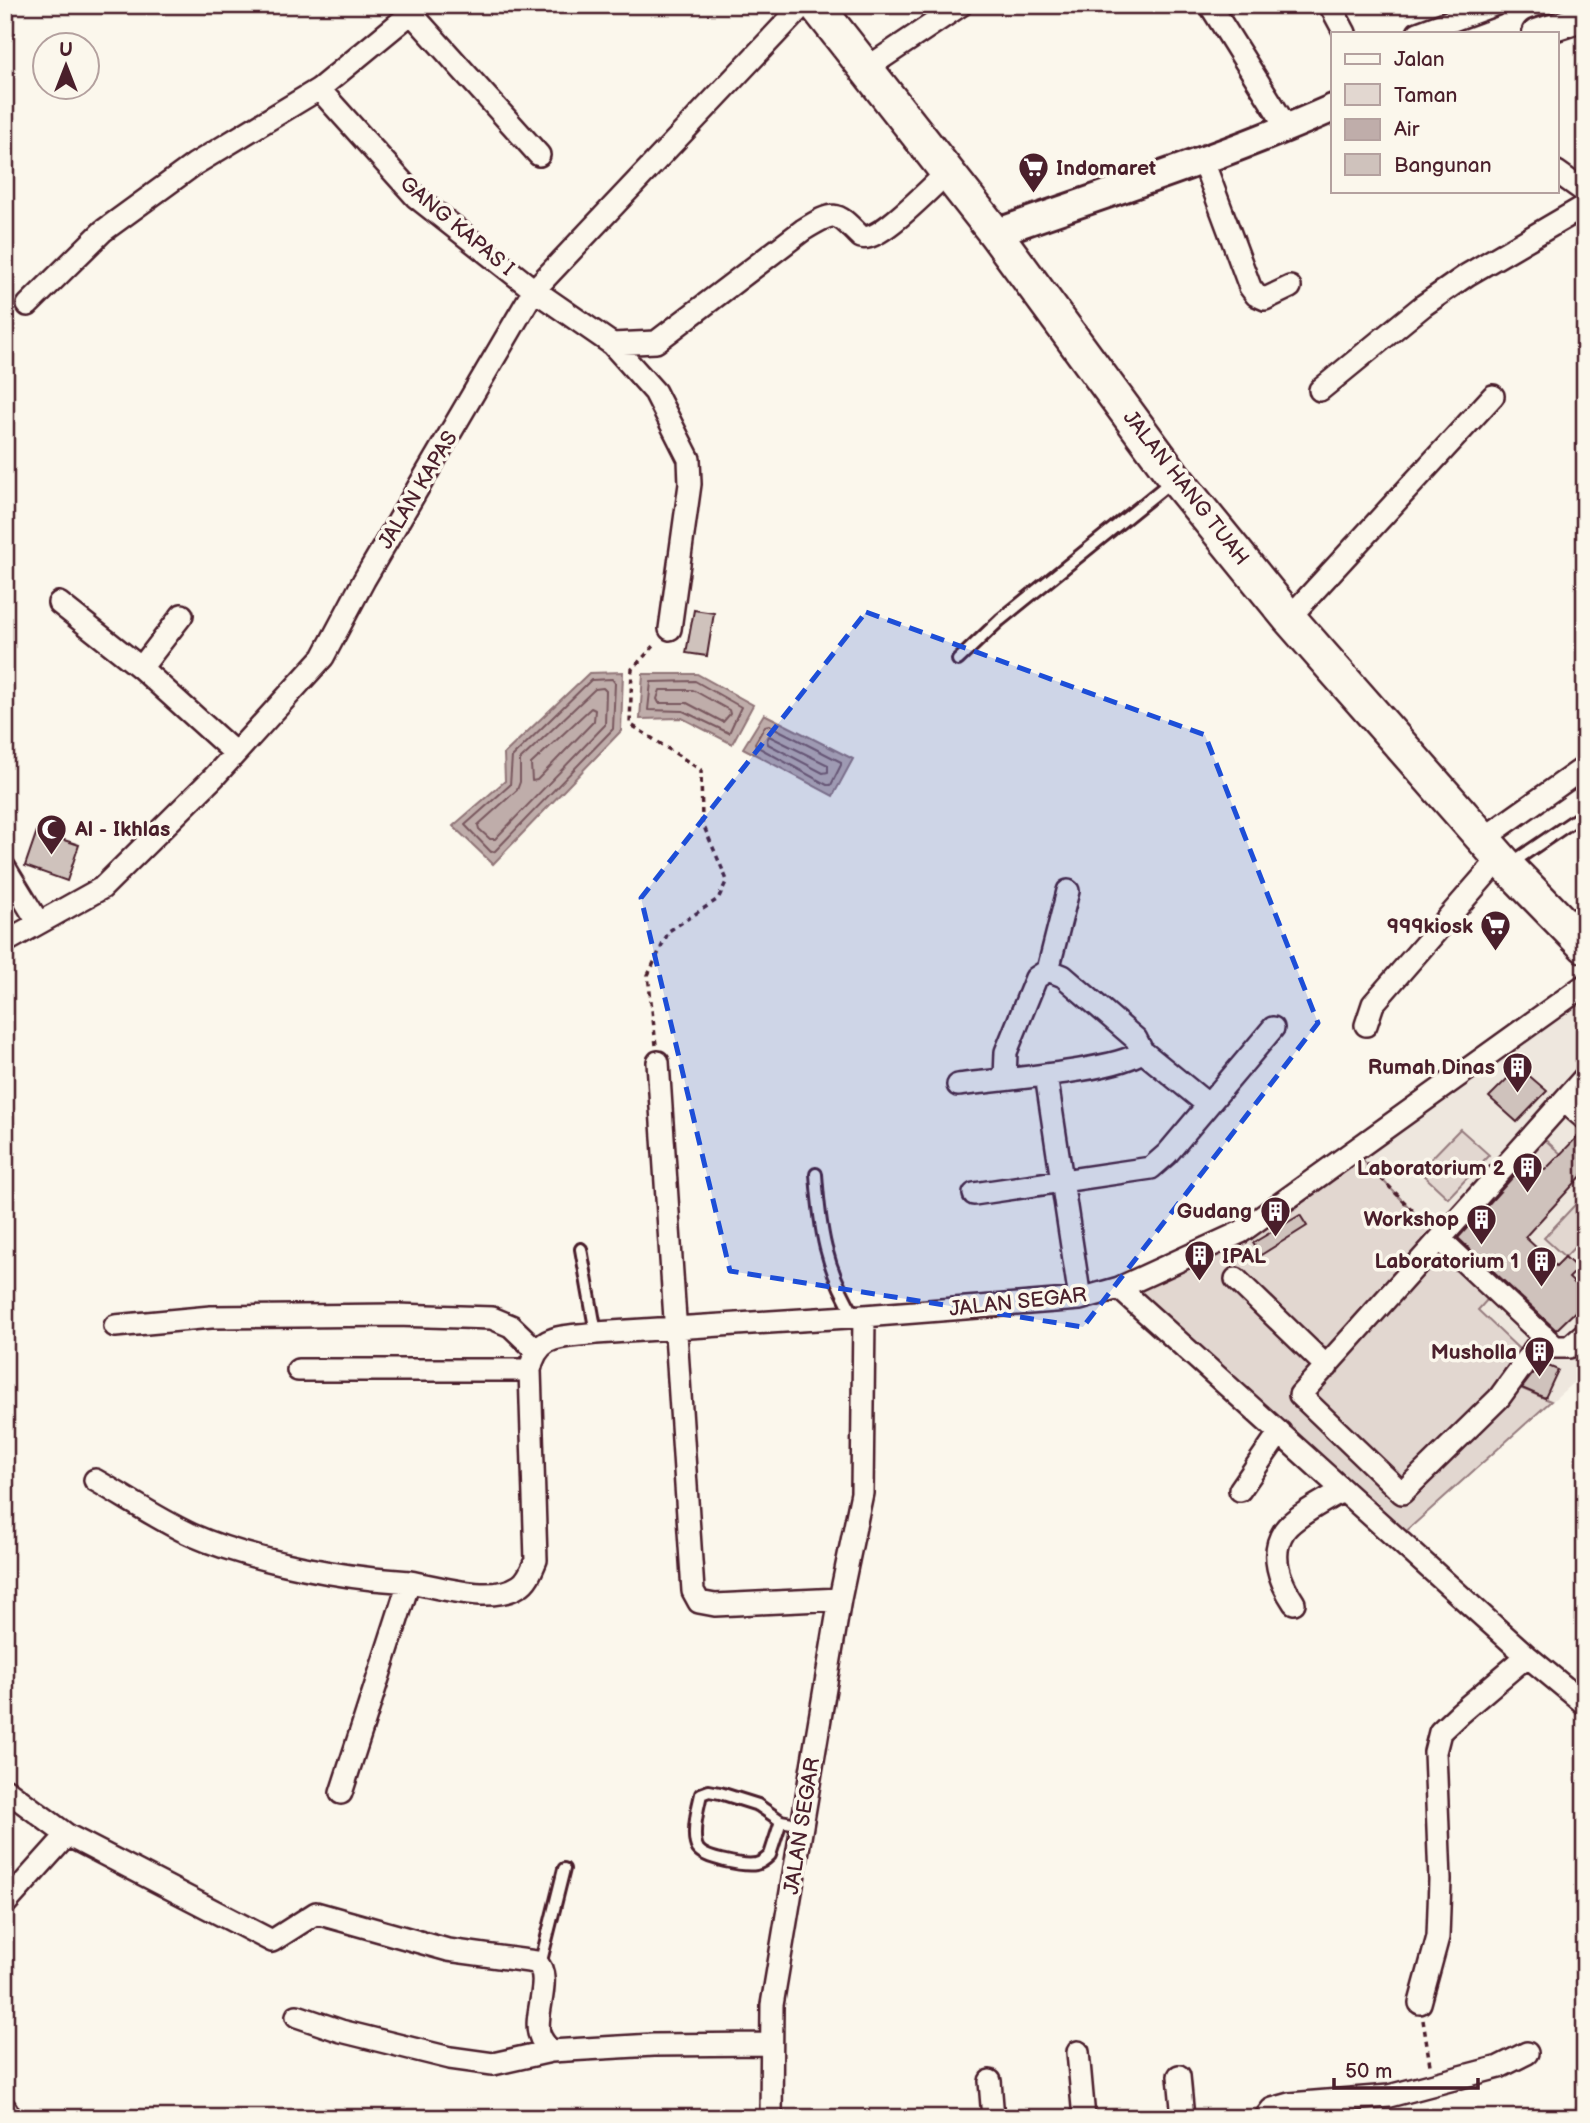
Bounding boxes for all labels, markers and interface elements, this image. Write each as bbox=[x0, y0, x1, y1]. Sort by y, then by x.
north arrow bbox=[32, 32, 102, 102]
legend bbox=[1331, 32, 1558, 192]
text: U bbox=[59, 39, 73, 62]
text: Jalan bbox=[1394, 47, 1445, 72]
text: Taman bbox=[1394, 83, 1457, 108]
text: Air bbox=[1394, 117, 1420, 142]
supermarket icon: Indomaret bbox=[1016, 151, 1050, 195]
text: Bangunan bbox=[1394, 153, 1492, 178]
place label: Indomaret bbox=[1056, 156, 1156, 181]
street label: GANG KAPAS I bbox=[395, 171, 519, 281]
street label: JALAN HANG TUAH bbox=[1118, 406, 1254, 570]
street label: JALAN KAPAS bbox=[373, 427, 463, 553]
mosque icon: Al - Ikhlas bbox=[35, 812, 69, 856]
place label: Al - Ikhlas bbox=[74, 817, 170, 842]
supermarket icon: 999kiosk bbox=[1479, 909, 1513, 953]
place label: 999kiosk bbox=[1387, 914, 1473, 939]
building icon: Rumah Dinas bbox=[1501, 1050, 1535, 1094]
place label: Rumah Dinas bbox=[1368, 1055, 1495, 1080]
building icon: Laboratorium 2 bbox=[1511, 1151, 1545, 1195]
place label: Laboratorium 2 bbox=[1357, 1156, 1505, 1181]
building icon: Gudang bbox=[1258, 1194, 1292, 1238]
place label: Gudang bbox=[1177, 1199, 1252, 1224]
building icon: Workshop bbox=[1465, 1202, 1499, 1246]
place label: Workshop bbox=[1363, 1207, 1459, 1232]
building icon: IPAL bbox=[1182, 1239, 1216, 1283]
place label: IPAL bbox=[1222, 1244, 1266, 1269]
building icon: Laboratorium 1 bbox=[1525, 1244, 1559, 1288]
place label: Laboratorium 1 bbox=[1375, 1249, 1519, 1274]
street label: JALAN SEGAR bbox=[948, 1282, 1088, 1322]
building icon: Musholla bbox=[1523, 1335, 1557, 1379]
place label: Musholla bbox=[1431, 1340, 1517, 1365]
street label: JALAN SEGAR bbox=[779, 1756, 825, 1896]
scale bar bbox=[1334, 2046, 1478, 2090]
text: 50 m bbox=[1345, 2059, 1392, 2084]

